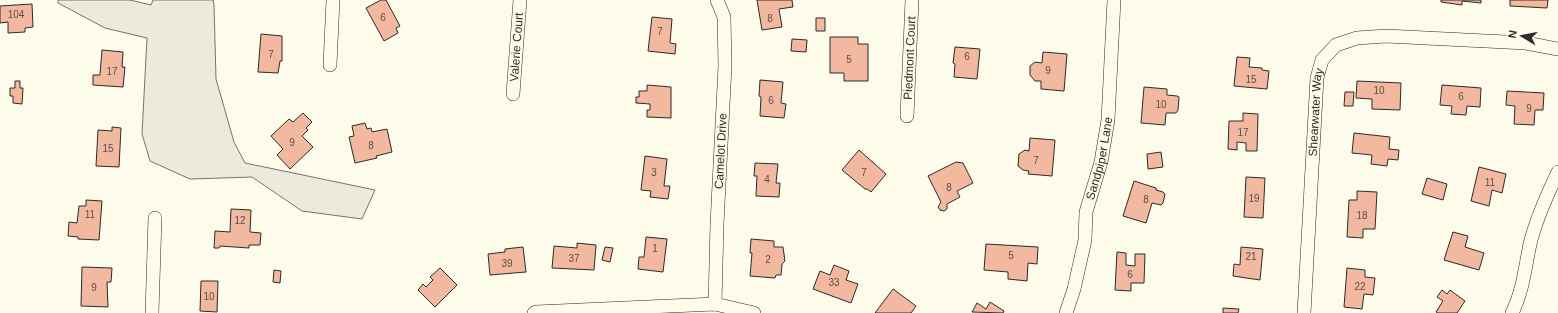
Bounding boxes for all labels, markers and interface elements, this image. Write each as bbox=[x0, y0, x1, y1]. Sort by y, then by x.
house number: 104 bbox=[8, 9, 25, 20]
street label: Valerie Court bbox=[507, 11, 526, 82]
house number: 6 bbox=[380, 12, 386, 23]
house number: 8 bbox=[767, 13, 773, 24]
street label: Piedmont Court bbox=[901, 15, 918, 100]
north arrow bbox=[1502, 16, 1542, 56]
house number: 7 bbox=[657, 26, 663, 37]
text: N bbox=[1506, 29, 1519, 39]
house number: 7 bbox=[268, 49, 274, 60]
house number: 6 bbox=[964, 51, 970, 62]
house number: 5 bbox=[846, 54, 852, 65]
house number: 9 bbox=[1045, 65, 1051, 76]
house number: 17 bbox=[106, 66, 118, 77]
street label: Shearwater Way bbox=[1306, 67, 1326, 157]
house number: 15 bbox=[1245, 74, 1257, 85]
house number: 10 bbox=[1373, 85, 1385, 96]
house number: 6 bbox=[1458, 91, 1464, 102]
house number: 6 bbox=[768, 95, 774, 106]
house number: 10 bbox=[1155, 99, 1167, 110]
house number: 9 bbox=[1526, 103, 1532, 114]
street label: Camelot Drive bbox=[712, 112, 730, 189]
street label: Sandpiper Lane bbox=[1083, 115, 1115, 202]
house number: 17 bbox=[1237, 127, 1249, 138]
house number: 9 bbox=[289, 137, 295, 148]
house number: 8 bbox=[368, 140, 374, 151]
house number: 15 bbox=[102, 143, 114, 154]
house number: 7 bbox=[1033, 155, 1039, 166]
house number: 3 bbox=[651, 167, 657, 178]
house number: 7 bbox=[861, 167, 867, 178]
house number: 4 bbox=[764, 174, 770, 185]
house number: 11 bbox=[1485, 177, 1496, 188]
house number: 8 bbox=[946, 182, 952, 193]
house number: 19 bbox=[1248, 193, 1260, 204]
house number: 8 bbox=[1143, 194, 1149, 205]
house number: 11 bbox=[85, 209, 96, 220]
house number: 18 bbox=[1356, 210, 1368, 221]
house number: 12 bbox=[234, 215, 246, 226]
house number: 1 bbox=[652, 243, 658, 254]
house number: 5 bbox=[1008, 250, 1014, 261]
house number: 21 bbox=[1245, 251, 1257, 262]
house number: 37 bbox=[568, 253, 580, 264]
house number: 2 bbox=[765, 254, 771, 265]
house number: 39 bbox=[501, 258, 513, 269]
house number: 6 bbox=[1127, 269, 1133, 280]
house number: 33 bbox=[828, 277, 840, 288]
house number: 22 bbox=[1354, 281, 1366, 292]
house number: 9 bbox=[91, 282, 97, 293]
house number: 10 bbox=[203, 291, 215, 302]

